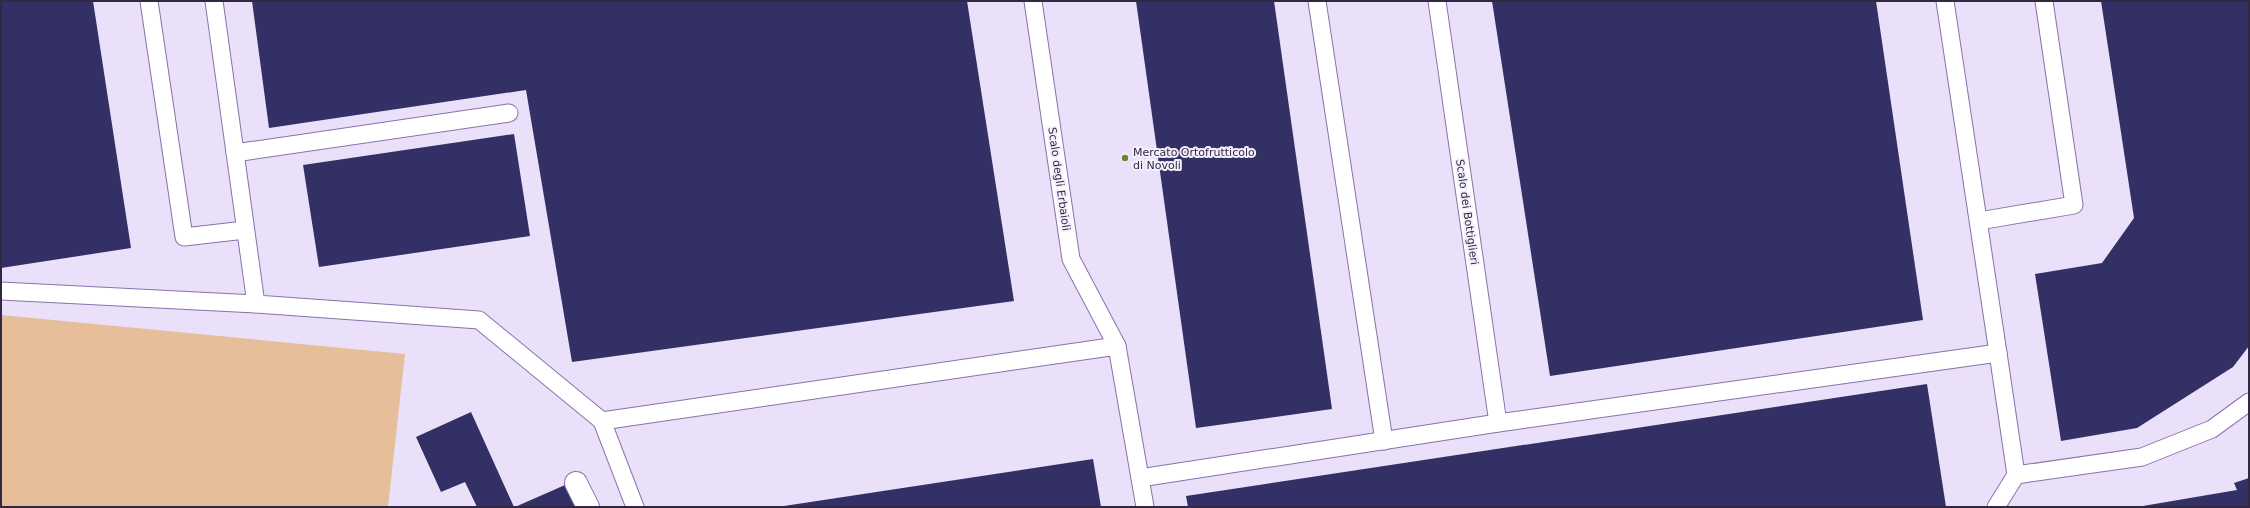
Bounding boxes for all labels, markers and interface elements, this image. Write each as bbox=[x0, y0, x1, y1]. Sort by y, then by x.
street label: Scalo degli Erbaioli bbox=[1045, 126, 1073, 232]
place label: Mercato Ortofrutticolo di Novoli bbox=[1133, 146, 1255, 172]
marker: Mercato Ortofrutticolo di Novoli bbox=[1120, 153, 1130, 163]
street label: Scalo dei Bottiglieri bbox=[1453, 158, 1481, 266]

